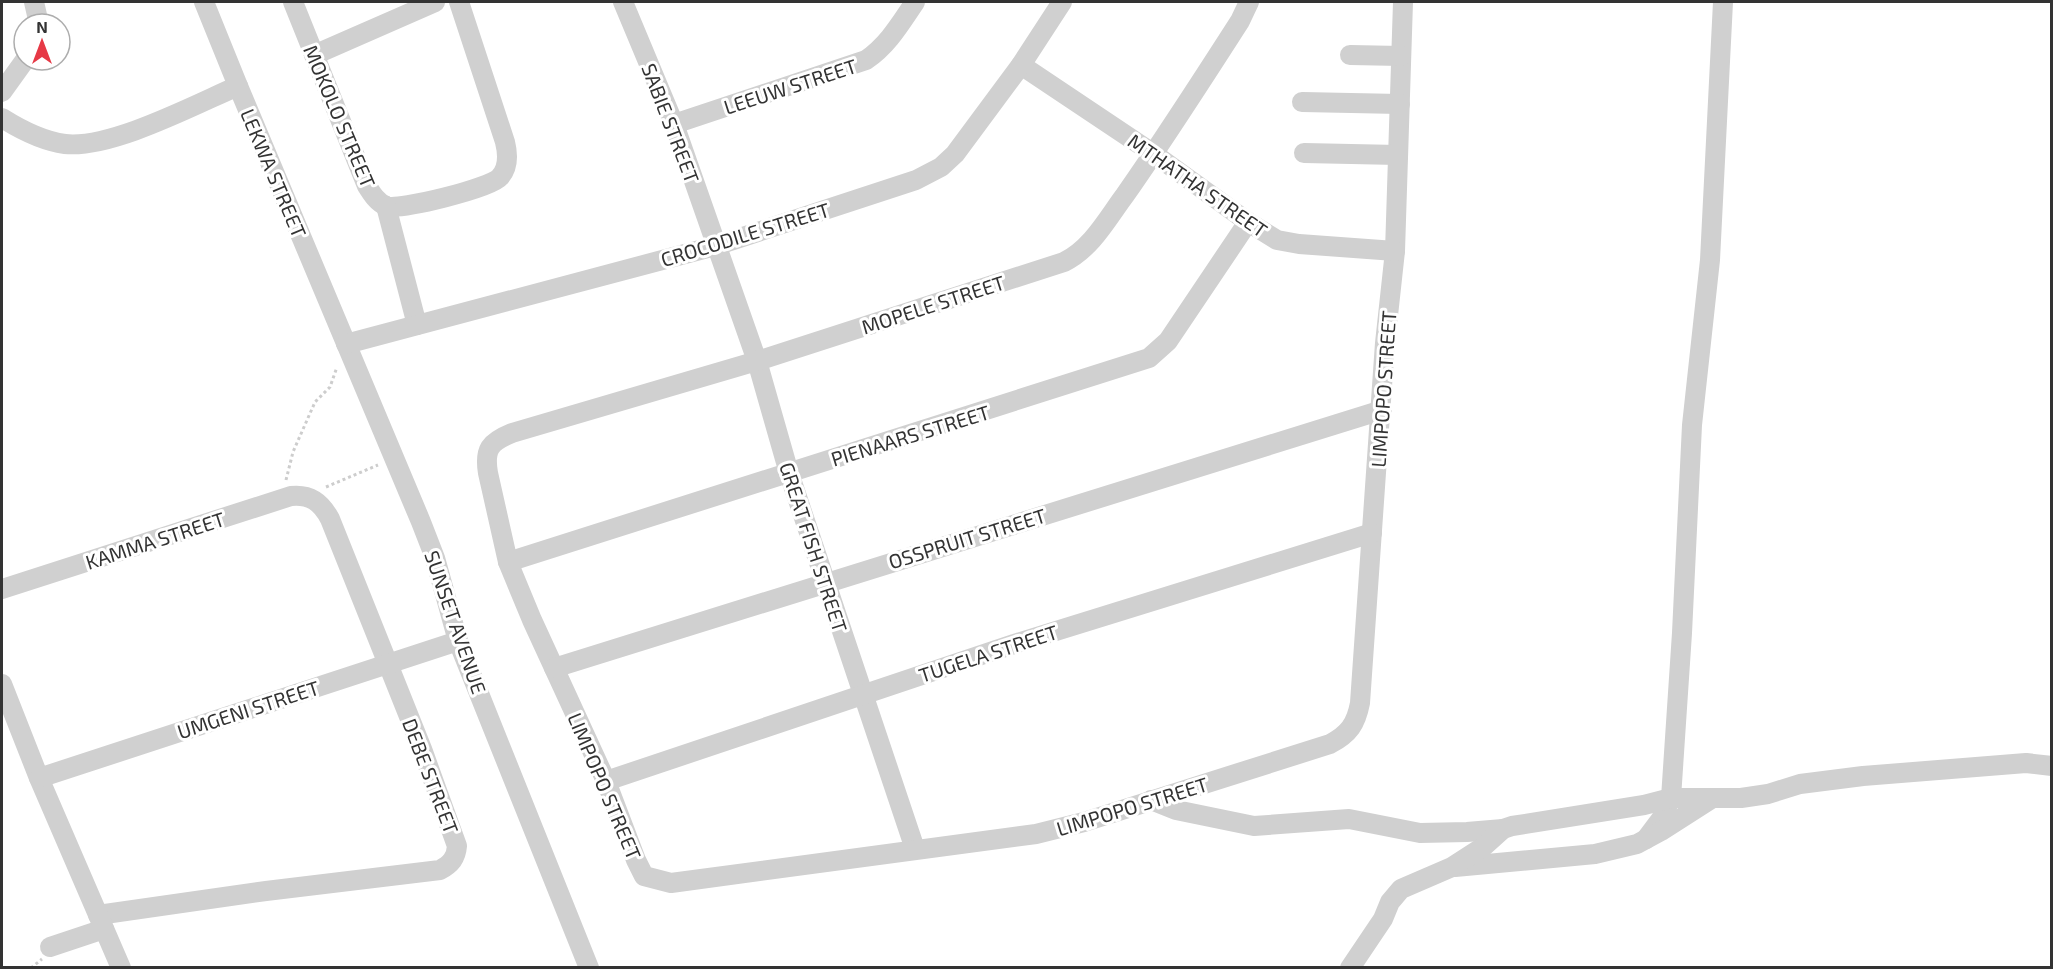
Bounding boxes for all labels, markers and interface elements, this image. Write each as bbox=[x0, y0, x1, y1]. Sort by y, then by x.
north arrow bbox=[12, 12, 72, 72]
text: N bbox=[36, 17, 48, 36]
street label: MOKOLO STREET bbox=[299, 41, 381, 191]
street label: LEEUW STREET bbox=[721, 53, 860, 119]
street label: SABIE STREET bbox=[637, 60, 705, 187]
street label: LEKWA STREET bbox=[236, 105, 312, 241]
street label: MTHATHA STREET bbox=[1124, 128, 1273, 242]
street label: CROCODILE STREET bbox=[658, 197, 833, 271]
street label: MOPELE STREET bbox=[858, 269, 1008, 338]
street label: LIMPOPO STREET bbox=[1366, 309, 1400, 468]
street label: PIENAARS STREET bbox=[828, 399, 993, 471]
street label: GREAT FISH STREET bbox=[775, 459, 853, 635]
street label: OSSPRUIT STREET bbox=[885, 503, 1049, 573]
street label: KAMMA STREET bbox=[82, 506, 228, 574]
street label: SUNSET AVENUE bbox=[420, 547, 492, 697]
street label: TUGELA STREET bbox=[916, 619, 1061, 687]
street label: UMGENI STREET bbox=[174, 675, 322, 743]
street label: LIMPOPO STREET bbox=[563, 709, 647, 863]
street label: DEBE STREET bbox=[398, 715, 464, 837]
street label: LIMPOPO STREET bbox=[1053, 771, 1211, 840]

